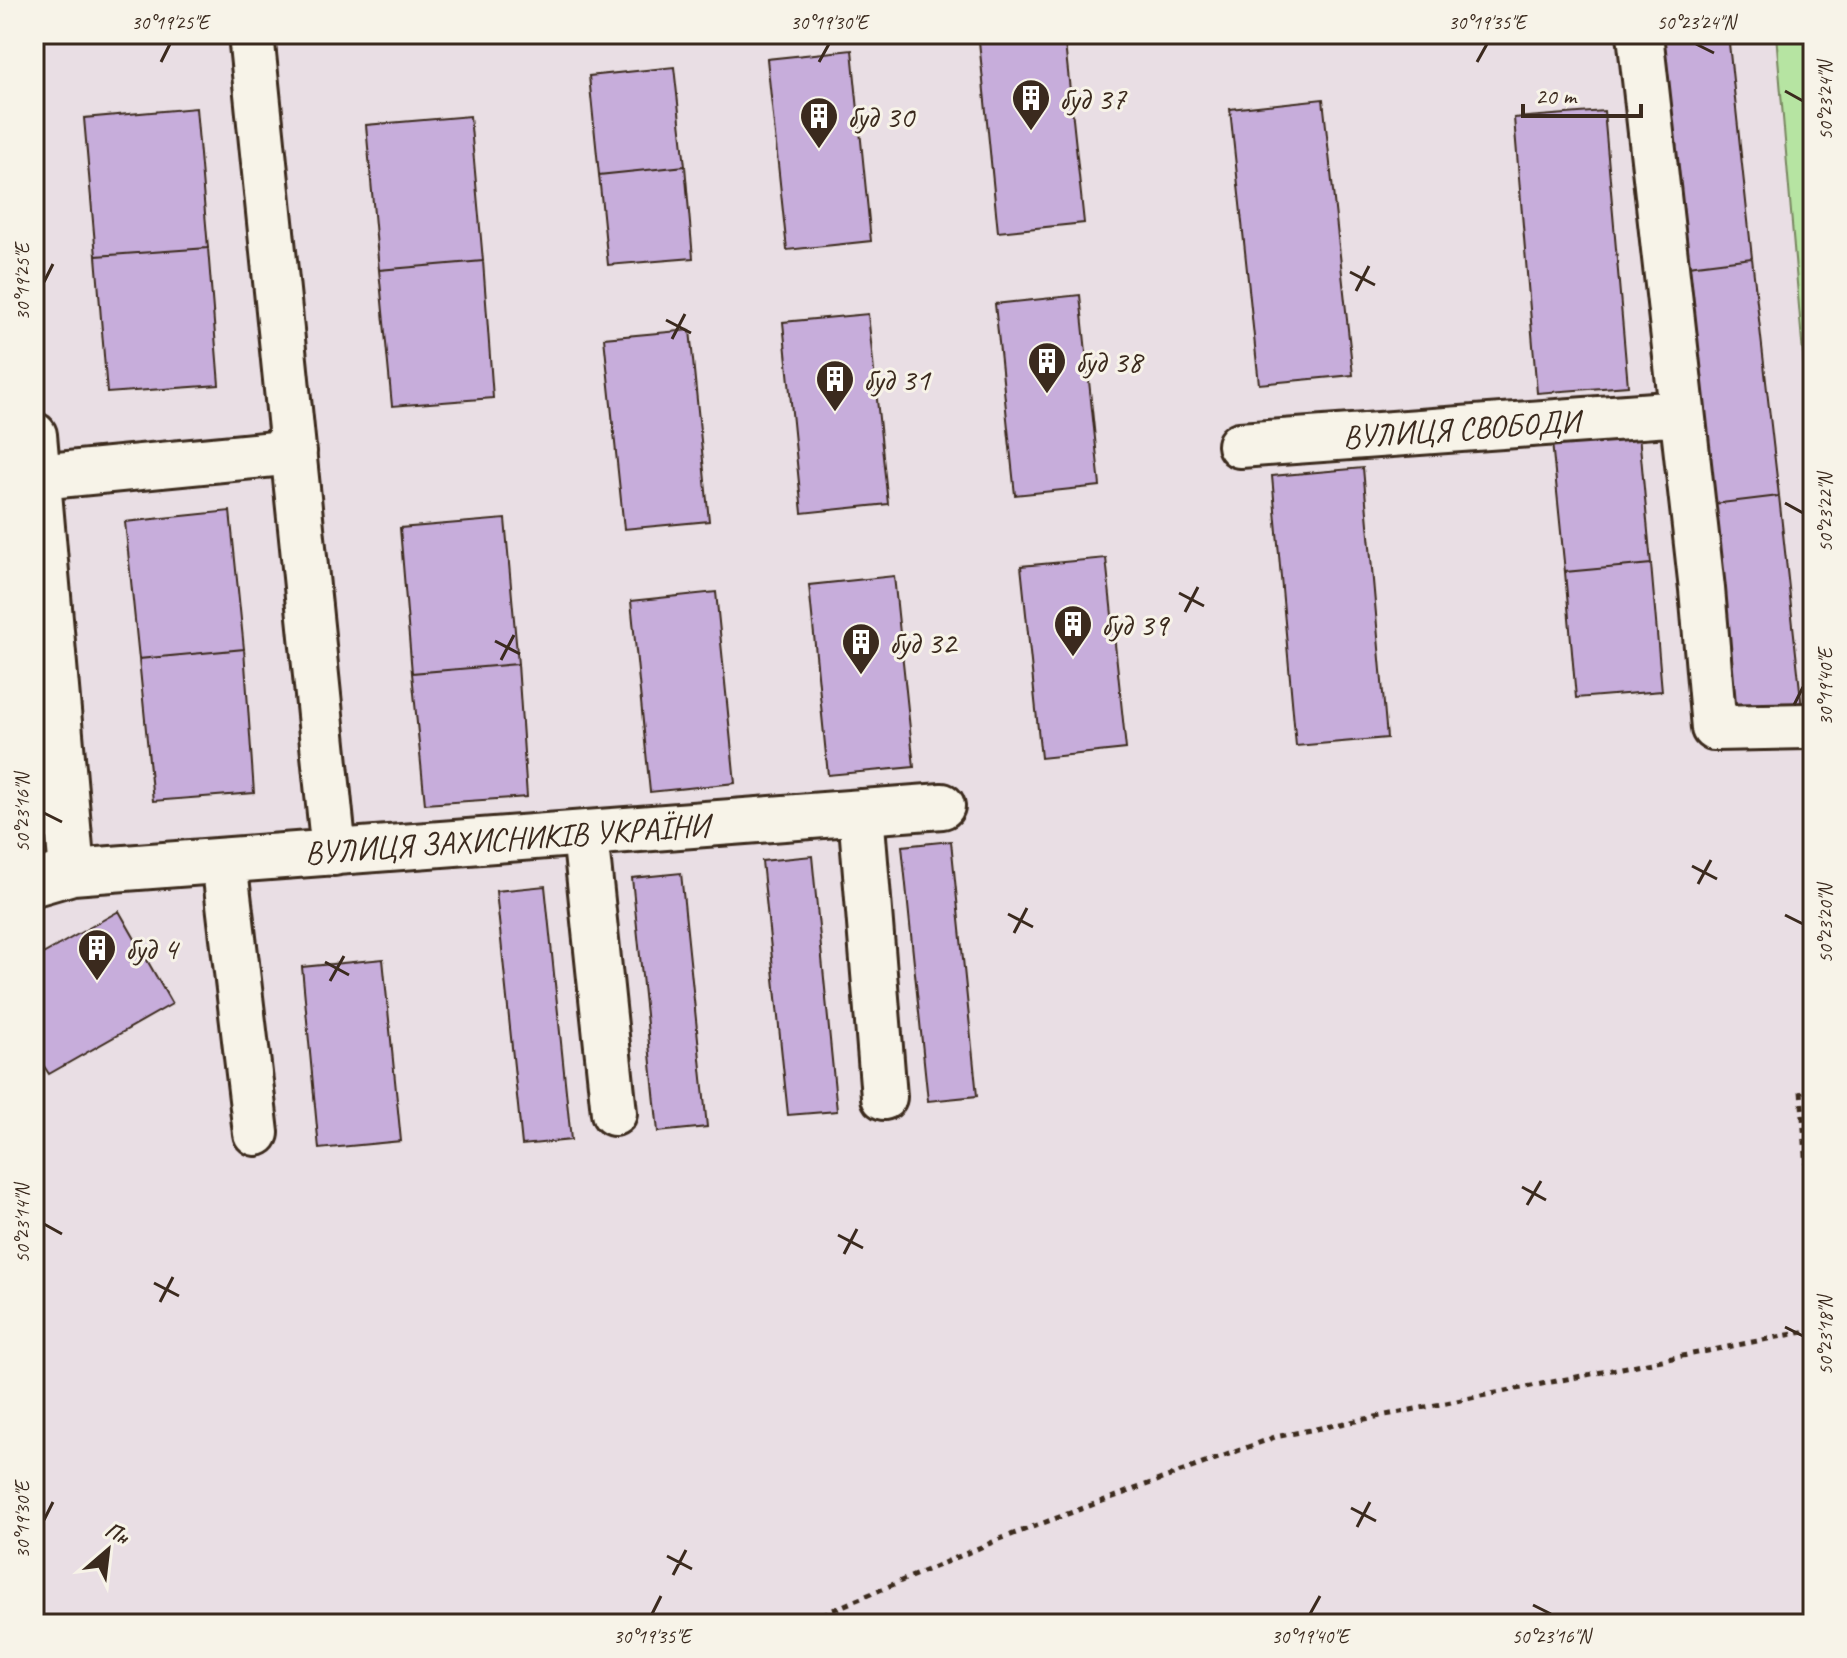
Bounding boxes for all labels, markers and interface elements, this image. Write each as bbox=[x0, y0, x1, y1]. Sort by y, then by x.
text: 30°19'25"E bbox=[131, 10, 211, 35]
text: 30°19'30"E bbox=[790, 10, 870, 35]
text: 30°19'35"E bbox=[1448, 10, 1528, 35]
text: 50°23'24"N bbox=[1657, 10, 1738, 35]
text: 50°23'24"N bbox=[1813, 59, 1838, 140]
scale bar bbox=[1523, 68, 1641, 118]
building icon: буд 37 bbox=[1010, 77, 1052, 132]
place label: буд 37 bbox=[1059, 78, 1127, 119]
text: 20 m bbox=[1535, 81, 1578, 111]
building icon: буд 30 bbox=[798, 95, 840, 150]
place label: буд 30 bbox=[847, 96, 916, 137]
text: 30°19'25"E bbox=[10, 241, 35, 321]
building icon: буд 38 bbox=[1026, 340, 1068, 395]
place label: буд 38 bbox=[1075, 341, 1144, 382]
building icon: буд 31 bbox=[814, 358, 856, 413]
place label: буд 31 bbox=[863, 359, 931, 400]
street label: ВУЛИЦЯ СВОБОДИ bbox=[1341, 400, 1586, 458]
text: 50°23'22"N bbox=[1813, 471, 1838, 552]
building icon: буд 39 bbox=[1052, 603, 1094, 658]
place label: буд 39 bbox=[1101, 604, 1170, 645]
building icon: буд 32 bbox=[840, 621, 882, 676]
place label: буд 32 bbox=[889, 622, 958, 663]
text: 30°19'40"E bbox=[1813, 646, 1838, 726]
text: 50°23'16"N bbox=[10, 771, 35, 852]
street label: ВУЛИЦЯ ЗАХИСНИКІВ УКРАЇНИ bbox=[303, 804, 715, 874]
text: 50°23'20"N bbox=[1813, 882, 1838, 963]
building icon: буд 4 bbox=[76, 927, 118, 982]
place label: буд 4 bbox=[125, 928, 181, 969]
text: 50°23'14"N bbox=[10, 1182, 35, 1263]
text: 50°23'18"N bbox=[1813, 1294, 1838, 1375]
text: 30°19'30"E bbox=[10, 1479, 35, 1559]
north arrow bbox=[68, 1510, 148, 1590]
text: Пн bbox=[100, 1515, 135, 1552]
text: 30°19'35"E bbox=[613, 1624, 693, 1649]
text: 30°19'40"E bbox=[1271, 1624, 1351, 1649]
text: 50°23'16"N bbox=[1512, 1624, 1593, 1649]

